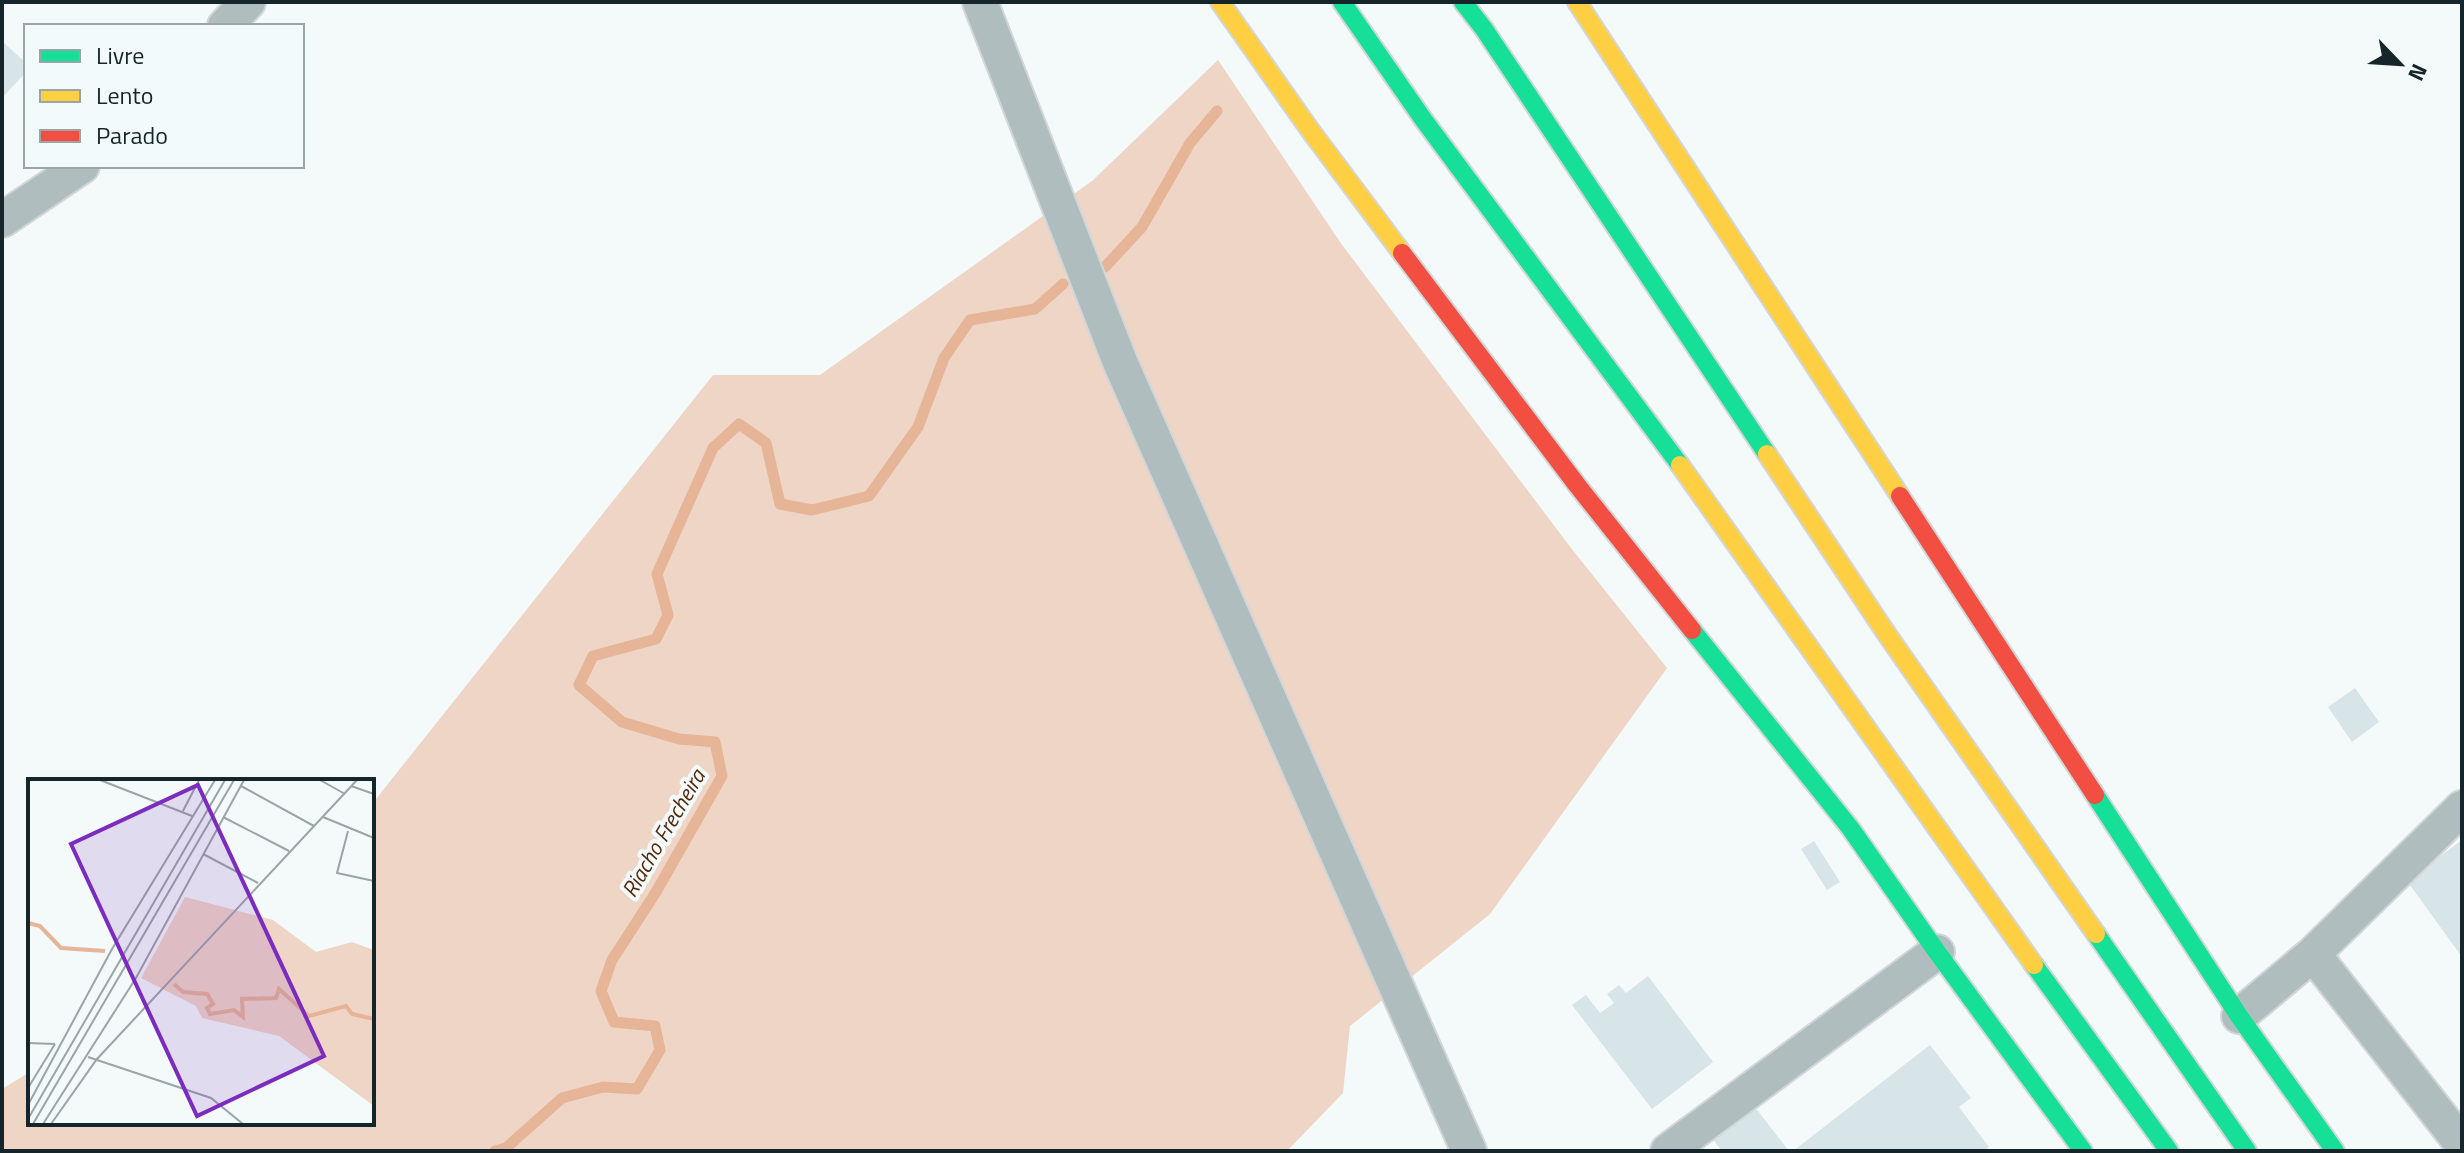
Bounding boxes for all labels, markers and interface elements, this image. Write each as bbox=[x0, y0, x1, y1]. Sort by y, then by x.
legend bbox=[24, 24, 304, 168]
north arrow bbox=[2360, 24, 2440, 104]
text: Livre bbox=[96, 37, 144, 73]
text: N bbox=[2399, 58, 2437, 87]
text: Lento bbox=[96, 77, 153, 113]
text: Parado bbox=[96, 117, 168, 153]
water label: Riacho Frecheira bbox=[613, 761, 714, 903]
inset map bbox=[28, 779, 374, 1125]

